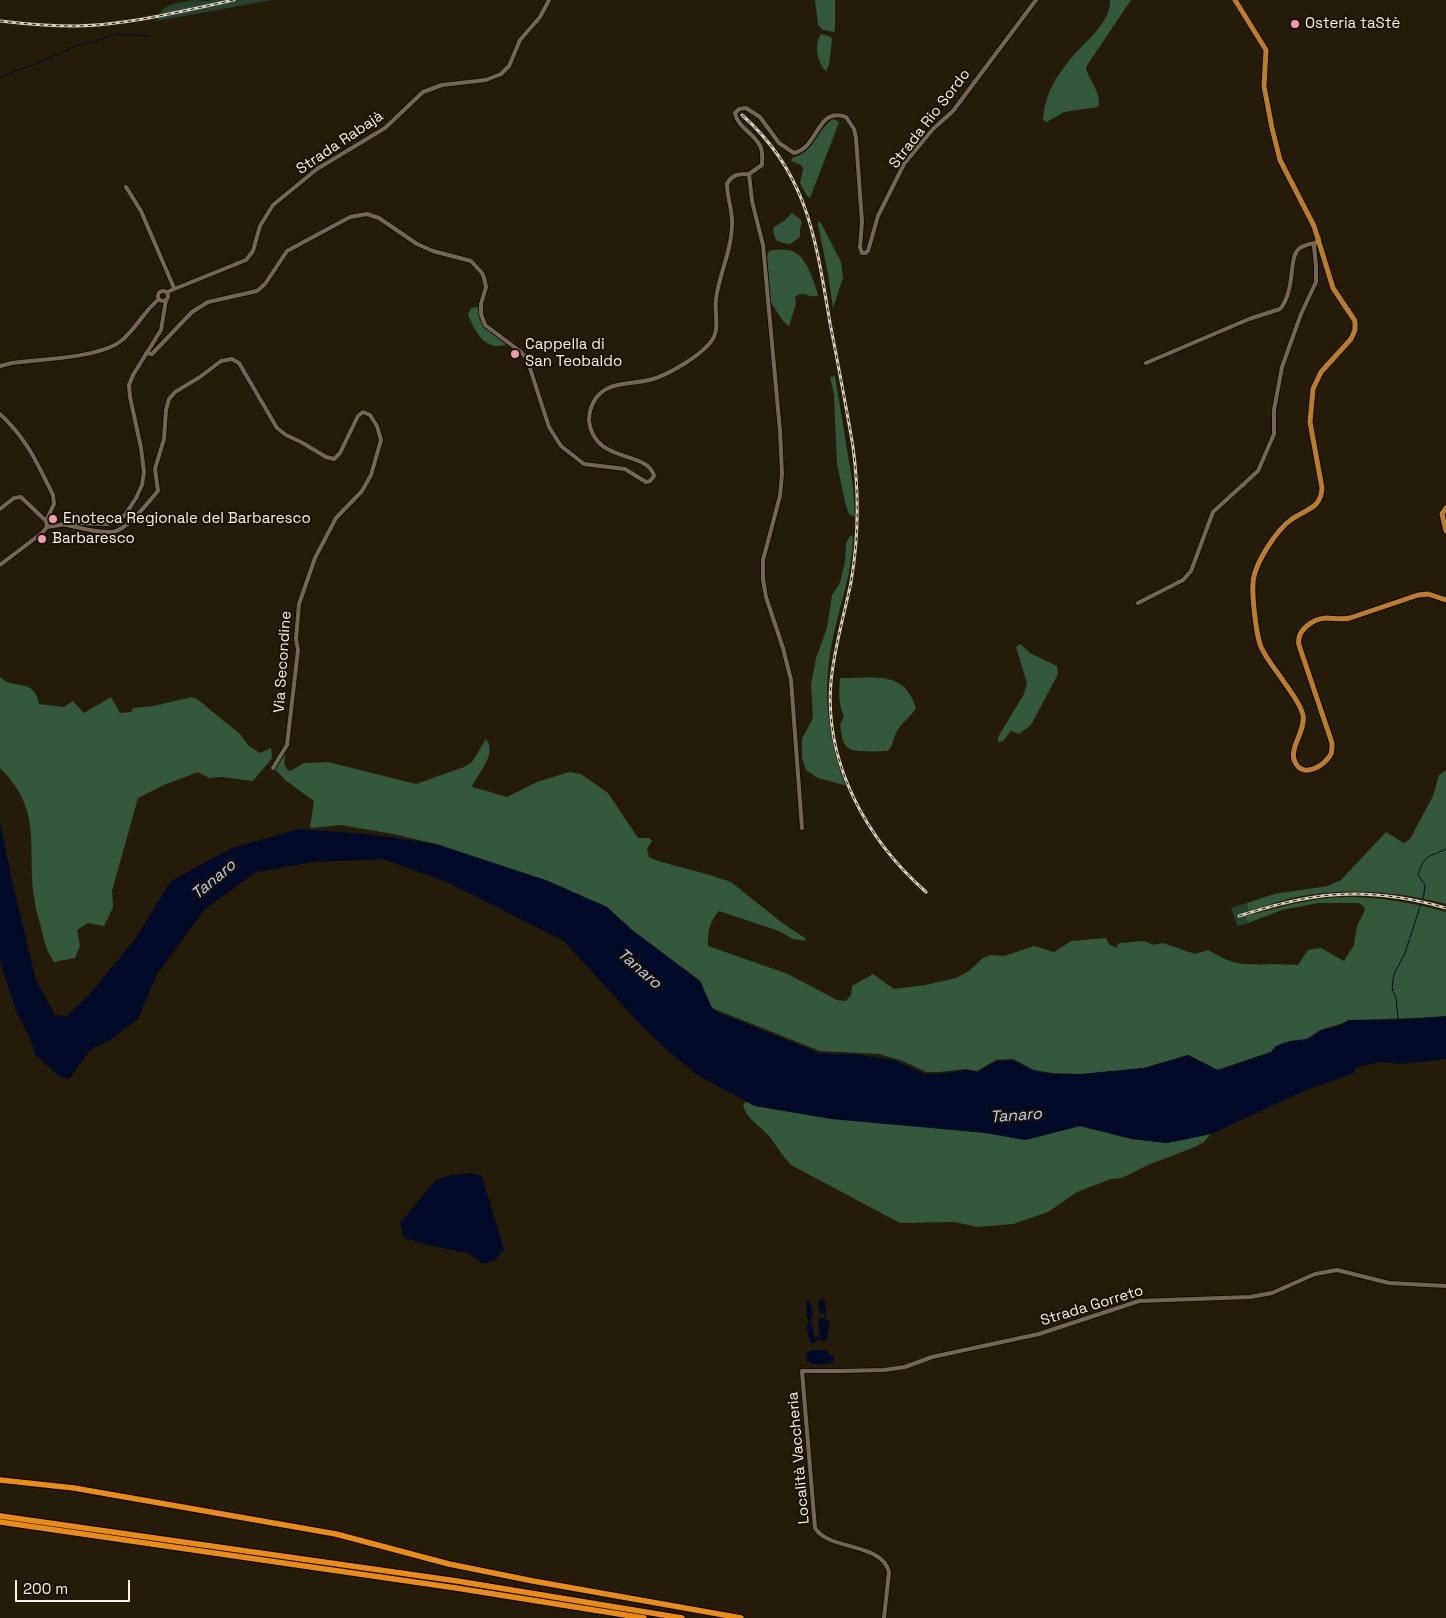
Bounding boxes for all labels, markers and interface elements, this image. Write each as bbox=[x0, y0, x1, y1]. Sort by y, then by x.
place label: Osteria taStè bbox=[1305, 15, 1400, 33]
marker: Osteria taStè bbox=[1289, 18, 1301, 30]
street label: Strada Rio Sordo bbox=[886, 66, 974, 172]
street label: Strada Rabajà bbox=[293, 107, 387, 179]
place label: Cappella di San Teobaldo bbox=[525, 336, 622, 371]
marker: Cappella di San Teobaldo bbox=[509, 348, 521, 360]
place label: Enoteca Regionale del Barbaresco bbox=[63, 510, 311, 528]
marker: Enoteca Regionale del Barbaresco bbox=[47, 513, 59, 525]
place label: Barbaresco bbox=[52, 530, 135, 548]
marker: Barbaresco bbox=[36, 533, 48, 545]
street label: Via Secondine bbox=[270, 610, 296, 714]
water label: Tanaro bbox=[188, 856, 240, 904]
water label: Tanaro bbox=[613, 945, 665, 993]
water label: Tanaro bbox=[989, 1105, 1043, 1127]
street label: Strada Gorreto bbox=[1038, 1282, 1146, 1330]
street label: Località Vaccheria bbox=[784, 1391, 814, 1525]
scale bar bbox=[18, 1570, 132, 1602]
text: 200 m bbox=[23, 1579, 68, 1598]

